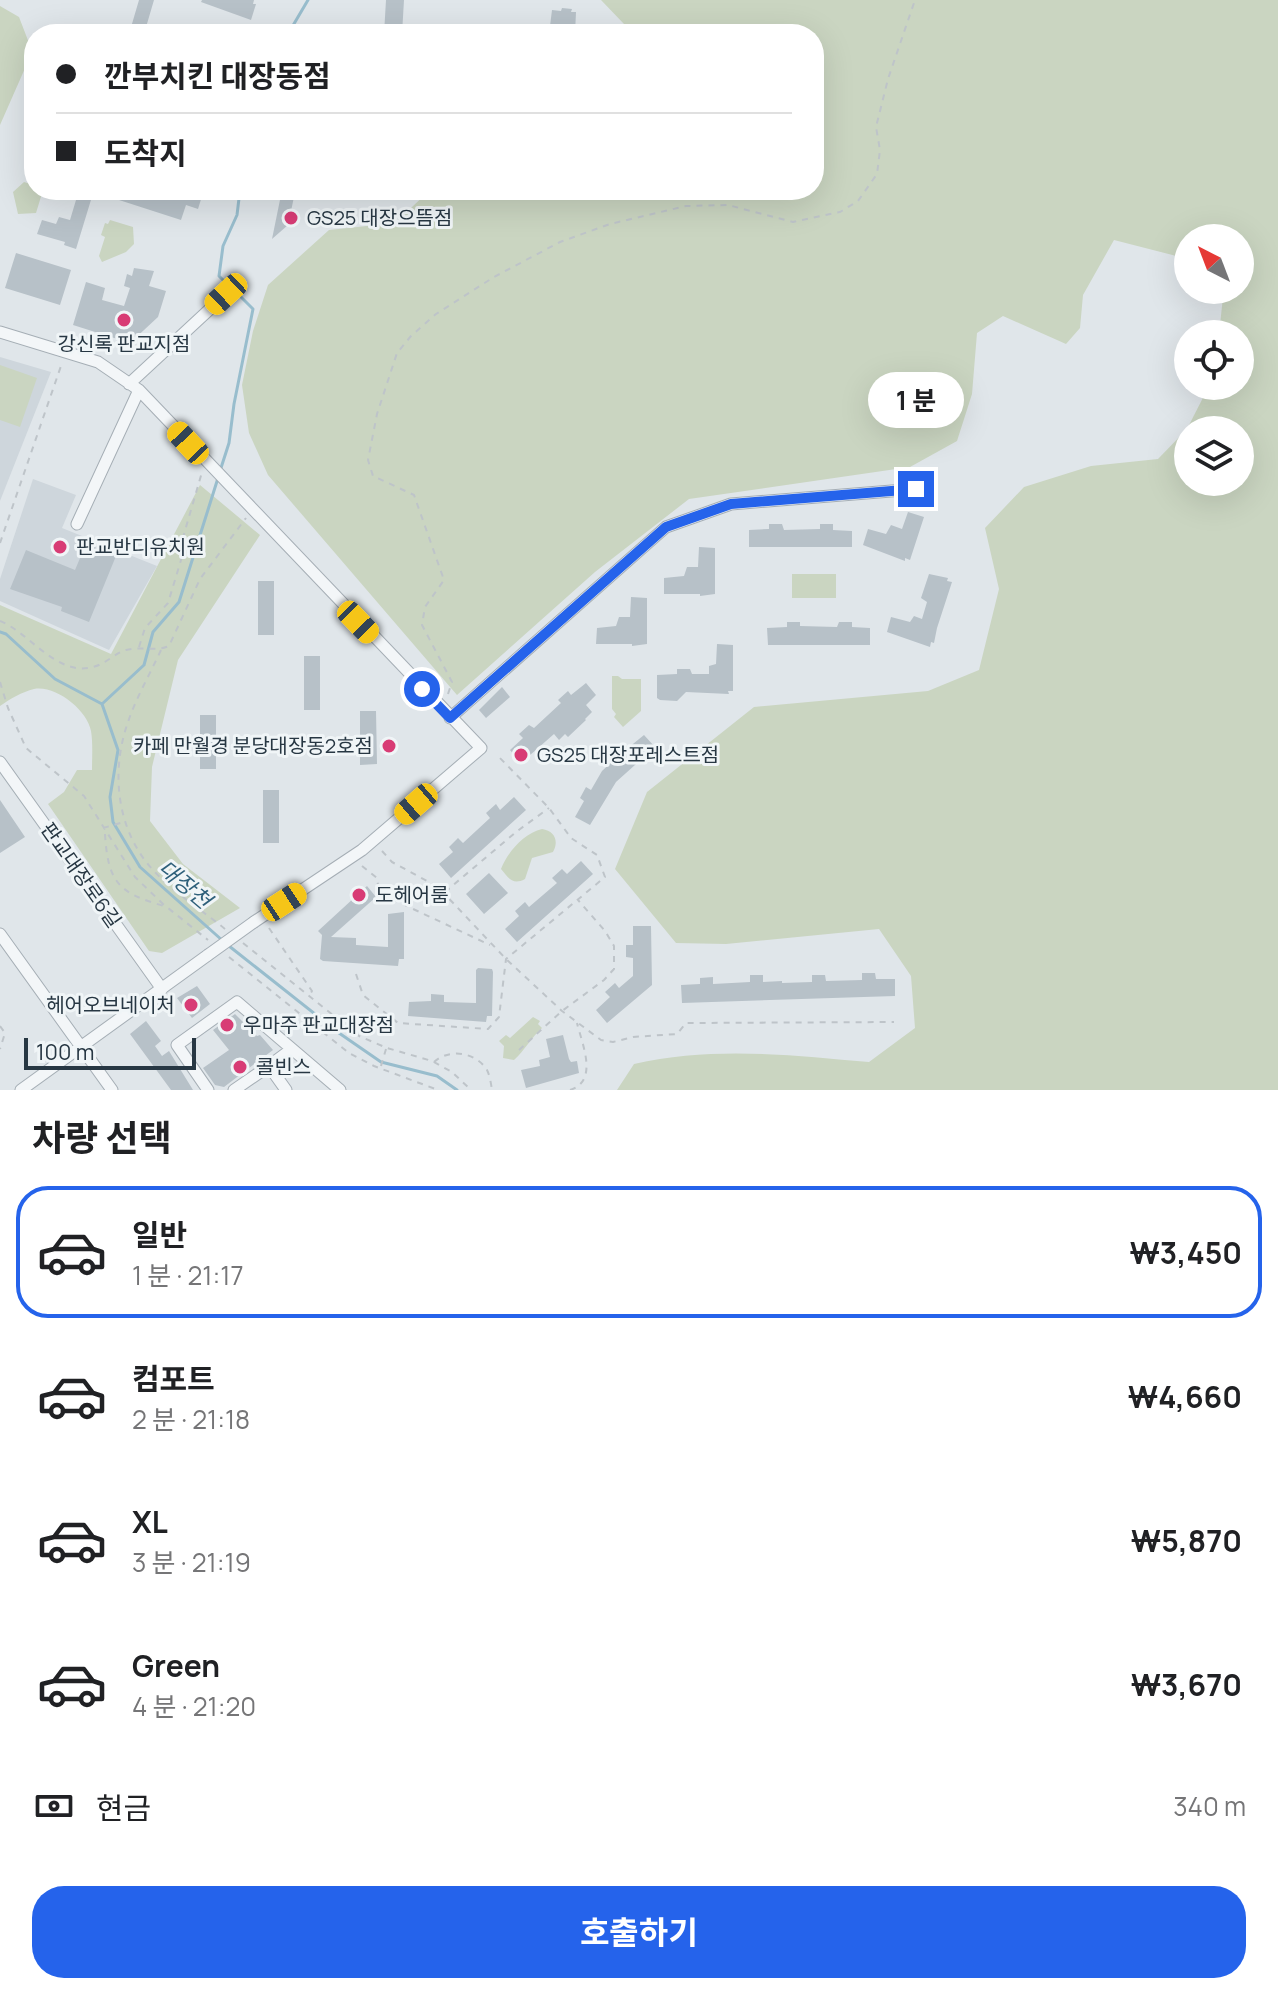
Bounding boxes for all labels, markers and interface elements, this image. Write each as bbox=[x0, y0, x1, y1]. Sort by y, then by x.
text: 깐부치킨 대장동점 bbox=[104, 55, 331, 96]
text: 도착지 bbox=[104, 132, 187, 173]
place label: GS25 대장으뜸점 bbox=[307, 204, 452, 231]
marker: GS25 대장으뜸점 bbox=[282, 209, 300, 227]
north arrow bbox=[1174, 224, 1254, 304]
map controls bbox=[1174, 224, 1254, 496]
car bbox=[200, 269, 252, 319]
marker: 강신록 판교지점 bbox=[115, 311, 133, 329]
button: locate bbox=[1174, 320, 1254, 400]
place label: 강신록 판교지점 bbox=[58, 330, 190, 357]
callout: 1 분 bbox=[868, 373, 964, 429]
text: 1 분 bbox=[896, 382, 936, 418]
button: layers bbox=[1174, 416, 1254, 496]
car bbox=[163, 417, 213, 469]
route end bbox=[898, 471, 934, 507]
place label: 판교반디유치원 bbox=[76, 533, 205, 560]
marker: 판교반디유치원 bbox=[51, 538, 69, 556]
car bbox=[333, 596, 383, 648]
route start bbox=[404, 671, 440, 707]
place label: 카페 만월경 분당대장동2호점 bbox=[133, 732, 373, 759]
marker: 카페 만월경 분당대장동2호점 bbox=[380, 737, 398, 755]
place label: GS25 대장포레스트점 bbox=[537, 741, 719, 768]
marker: GS25 대장포레스트점 bbox=[512, 746, 530, 764]
car bbox=[390, 779, 442, 829]
street label: 판교대장로6길 bbox=[35, 817, 128, 933]
water label: 대장천 bbox=[152, 853, 220, 917]
car bbox=[257, 879, 311, 925]
place label: 도헤어룸 bbox=[375, 881, 449, 908]
marker: 도헤어룸 bbox=[350, 886, 368, 904]
place label: 헤어오브네이처 bbox=[46, 991, 175, 1018]
marker: 헤어오브네이처 bbox=[182, 996, 200, 1014]
place label: 우마주 판교대장점 bbox=[243, 1011, 394, 1038]
marker: 우마주 판교대장점 bbox=[218, 1016, 236, 1034]
scale bar bbox=[24, 1034, 196, 1070]
text: 100 m bbox=[36, 1037, 94, 1067]
place label: 콜빈스 bbox=[256, 1053, 311, 1080]
marker: 콜빈스 bbox=[231, 1058, 249, 1076]
text: 차량 선택 bbox=[32, 1113, 172, 1162]
text: 일반 bbox=[132, 1214, 187, 1255]
icon: car bbox=[36, 1216, 108, 1288]
text: ₩3,450 bbox=[1129, 1232, 1242, 1273]
text: 1 분 · 21:17 bbox=[132, 1257, 243, 1293]
text: 컴포트 bbox=[132, 1358, 215, 1399]
icon: car bbox=[36, 1360, 108, 1432]
text: ₩4,660 bbox=[1128, 1376, 1242, 1417]
text: 2 분 · 21:18 bbox=[132, 1401, 250, 1437]
text: XL bbox=[132, 1501, 168, 1542]
icon: car bbox=[36, 1504, 108, 1576]
text: ₩5,870 bbox=[1131, 1520, 1242, 1561]
text: 3 분 · 21:19 bbox=[132, 1544, 251, 1580]
text: Green bbox=[132, 1645, 220, 1686]
icon: car bbox=[36, 1648, 108, 1720]
text: ₩3,670 bbox=[1131, 1664, 1242, 1705]
text: 4 분 · 21:20 bbox=[132, 1688, 256, 1724]
icon: cash bbox=[32, 1784, 76, 1828]
text: 현금 bbox=[96, 1787, 151, 1828]
text: 340 m bbox=[1173, 1788, 1246, 1824]
button: 호출하기 bbox=[32, 1886, 1246, 1978]

